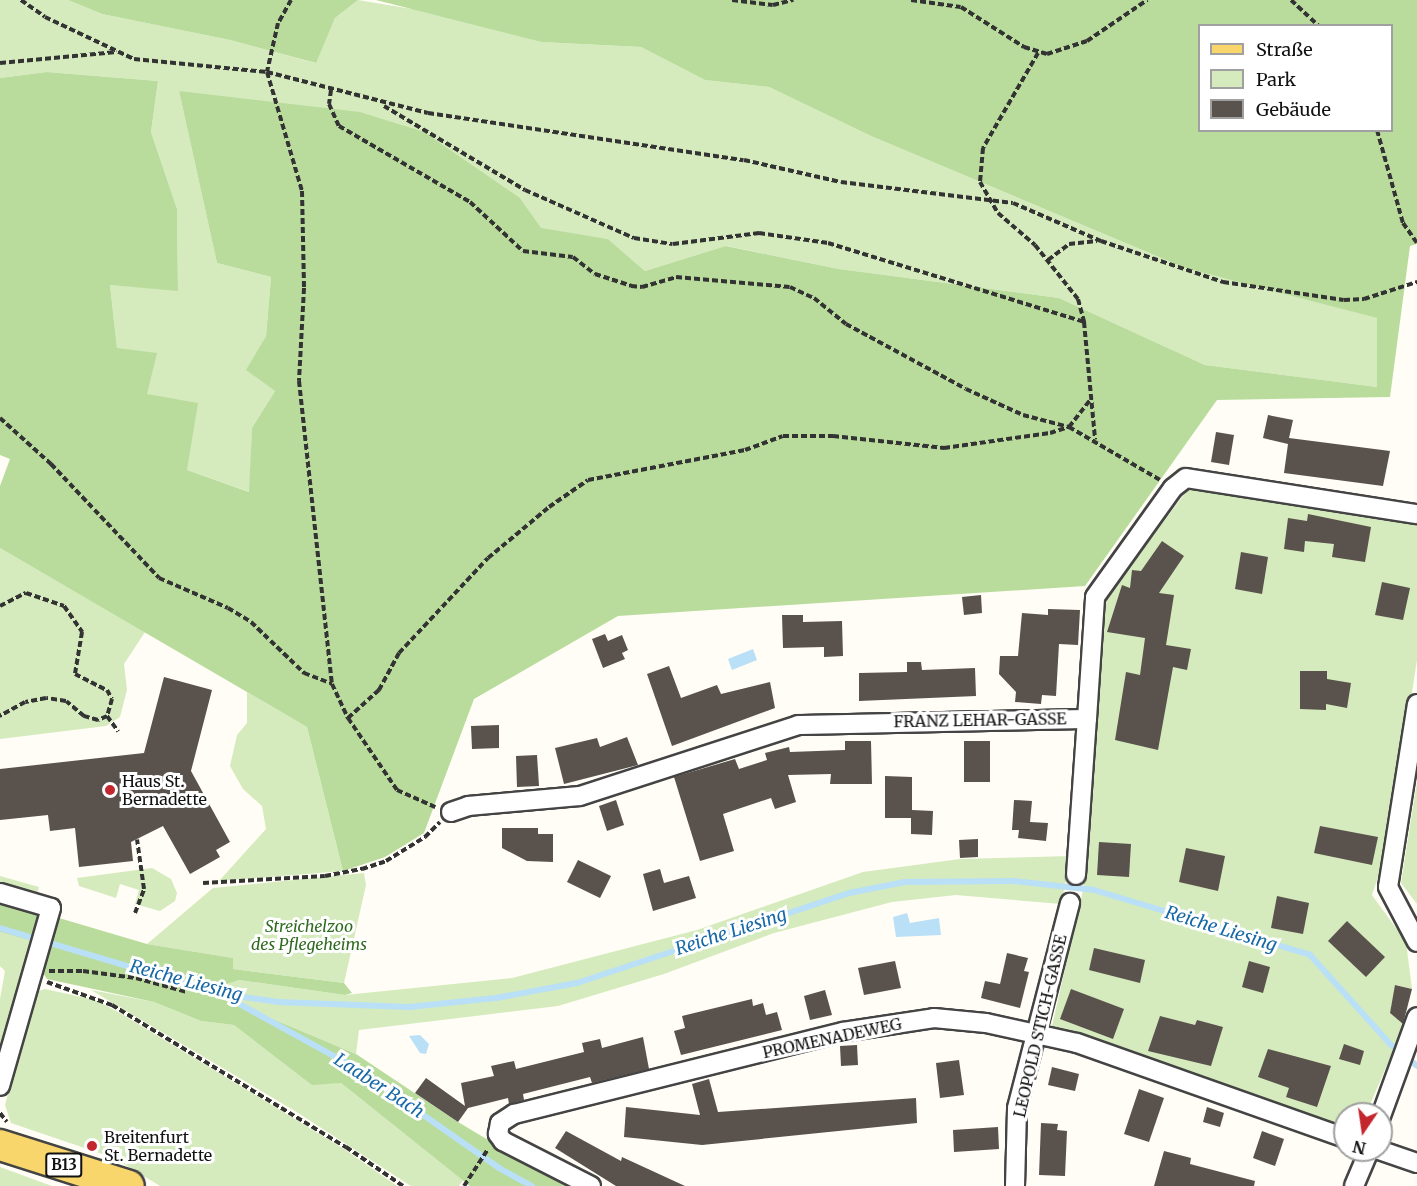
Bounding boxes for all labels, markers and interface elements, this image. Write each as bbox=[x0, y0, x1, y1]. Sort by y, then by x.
legend bbox=[1198, 24, 1393, 132]
text: Straße bbox=[1256, 38, 1313, 61]
text: Park bbox=[1256, 68, 1296, 91]
text: Gebäude bbox=[1256, 98, 1331, 121]
street label: FRANZ LEHAR-GASSE bbox=[893, 709, 1067, 731]
place label: Haus St. Bernadette bbox=[122, 771, 207, 809]
marker: Haus St. Bernadette bbox=[103, 783, 117, 797]
water label: Reiche Liesing bbox=[1163, 902, 1279, 956]
water label: Reiche Liesing bbox=[673, 904, 789, 960]
park label: Streichelzoo des Pflegeheims bbox=[251, 916, 367, 954]
street label: LEOPOLD STICH-GASSE bbox=[1010, 933, 1070, 1119]
water label: Reiche Liesing bbox=[127, 956, 245, 1006]
street label: PROMENADEWEG bbox=[761, 1014, 903, 1062]
water label: Laaber Bach bbox=[330, 1049, 428, 1123]
north arrow bbox=[1333, 1102, 1393, 1162]
place label: Breitenfurt St. Bernadette bbox=[104, 1127, 212, 1165]
text: N bbox=[1351, 1136, 1368, 1159]
marker: Breitenfurt St. Bernadette bbox=[85, 1139, 99, 1153]
road number: B13 bbox=[44, 1153, 84, 1177]

